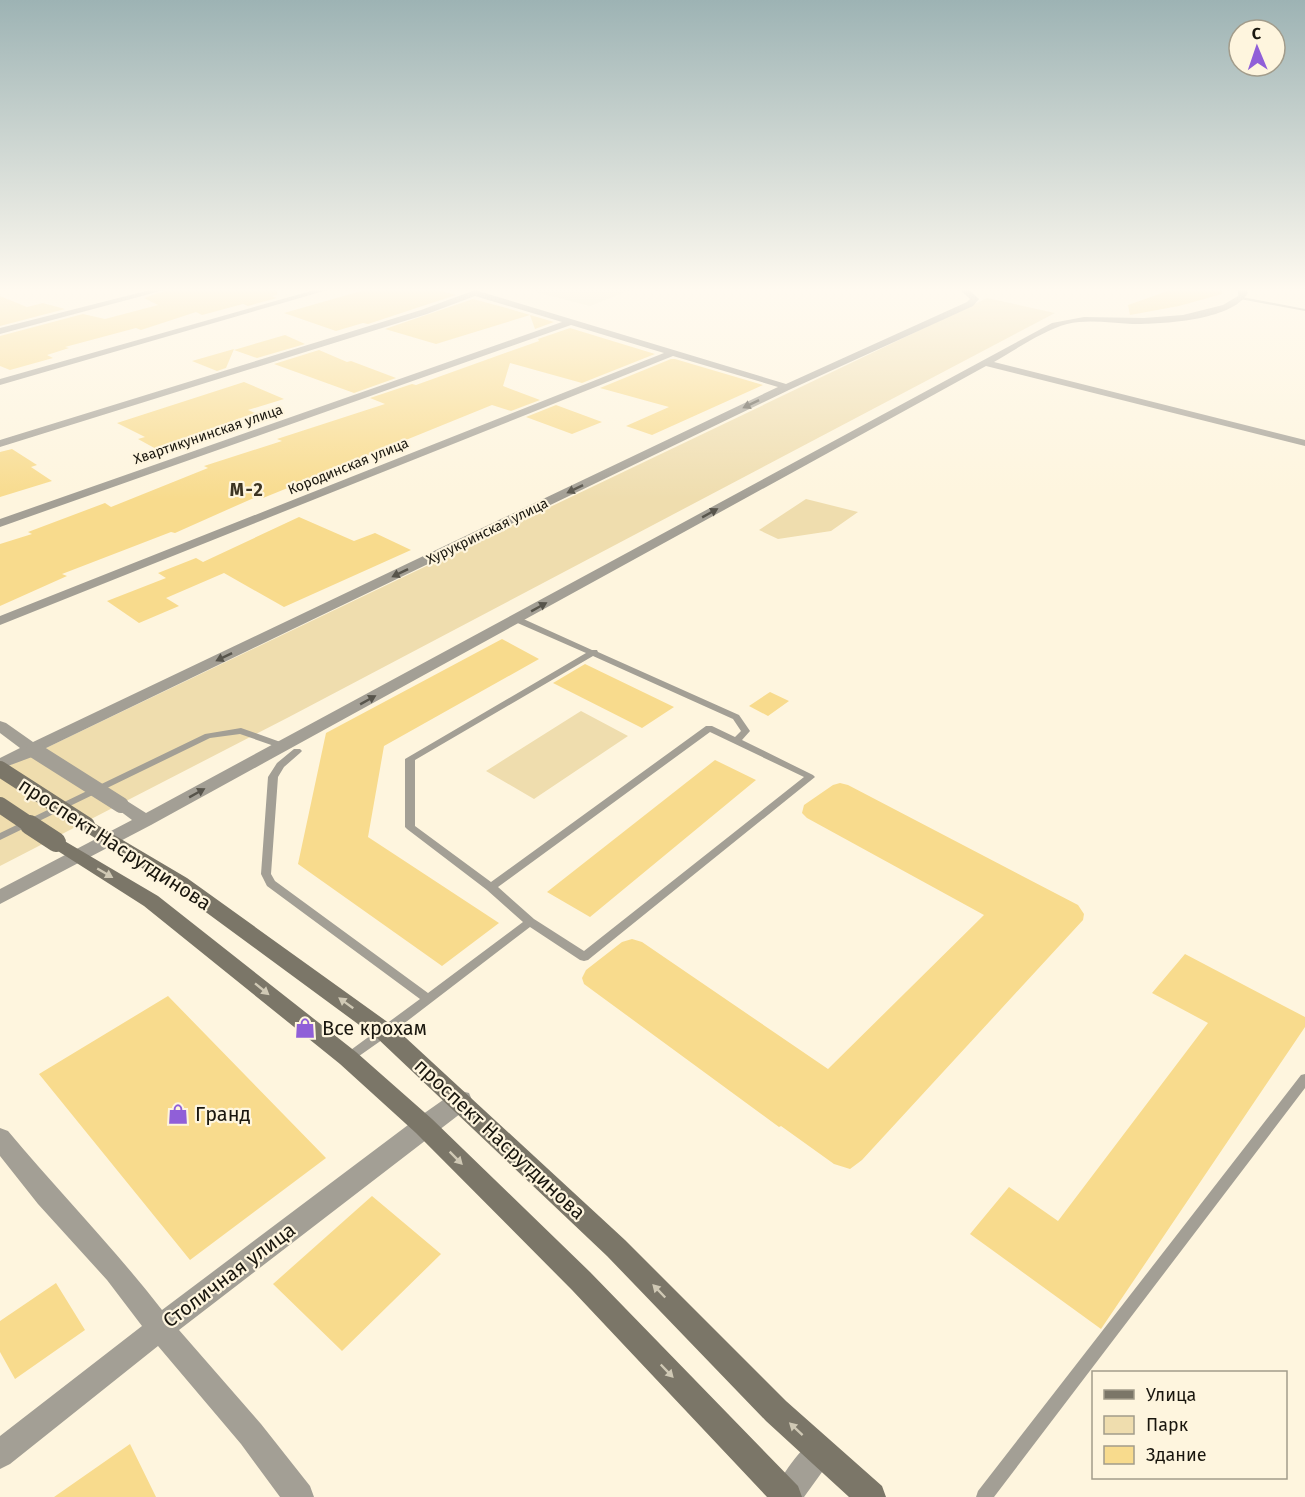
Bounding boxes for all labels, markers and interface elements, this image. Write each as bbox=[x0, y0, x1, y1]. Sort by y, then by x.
north arrow bbox=[1227, 18, 1287, 78]
text: С bbox=[1252, 24, 1262, 43]
one-way arrow bbox=[743, 400, 760, 409]
street label: Хвартикунинская улица bbox=[131, 401, 285, 468]
street label: Кородинская улица bbox=[285, 434, 411, 498]
district label: М-2 bbox=[230, 479, 264, 501]
one-way arrow bbox=[567, 484, 584, 493]
street label: Хурукринская улица bbox=[423, 495, 551, 568]
one-way arrow bbox=[702, 508, 719, 518]
one-way arrow bbox=[391, 568, 408, 577]
one-way arrow bbox=[531, 602, 548, 612]
one-way arrow bbox=[215, 652, 232, 661]
one-way arrow bbox=[360, 695, 377, 705]
street label: проспект Насрутдинова bbox=[14, 773, 216, 915]
one-way arrow bbox=[188, 788, 205, 798]
one-way arrow bbox=[97, 868, 113, 879]
one-way arrow bbox=[254, 982, 270, 995]
one-way arrow bbox=[338, 997, 354, 1009]
shop icon: Все крохам bbox=[293, 1016, 317, 1040]
place label: Все крохам bbox=[322, 1016, 427, 1040]
street label: проспект Насрутдинова bbox=[410, 1054, 590, 1224]
shop icon: Гранд bbox=[166, 1102, 190, 1126]
place label: Гранд bbox=[195, 1102, 251, 1126]
one-way arrow bbox=[449, 1150, 463, 1164]
street label: Столичная улица bbox=[158, 1217, 300, 1333]
one-way arrow bbox=[652, 1285, 666, 1299]
one-way arrow bbox=[660, 1364, 674, 1378]
legend bbox=[1092, 1371, 1287, 1479]
text: Улица bbox=[1146, 1384, 1196, 1406]
text: Парк bbox=[1146, 1414, 1189, 1436]
one-way arrow bbox=[790, 1423, 804, 1437]
text: Здание bbox=[1146, 1444, 1207, 1466]

